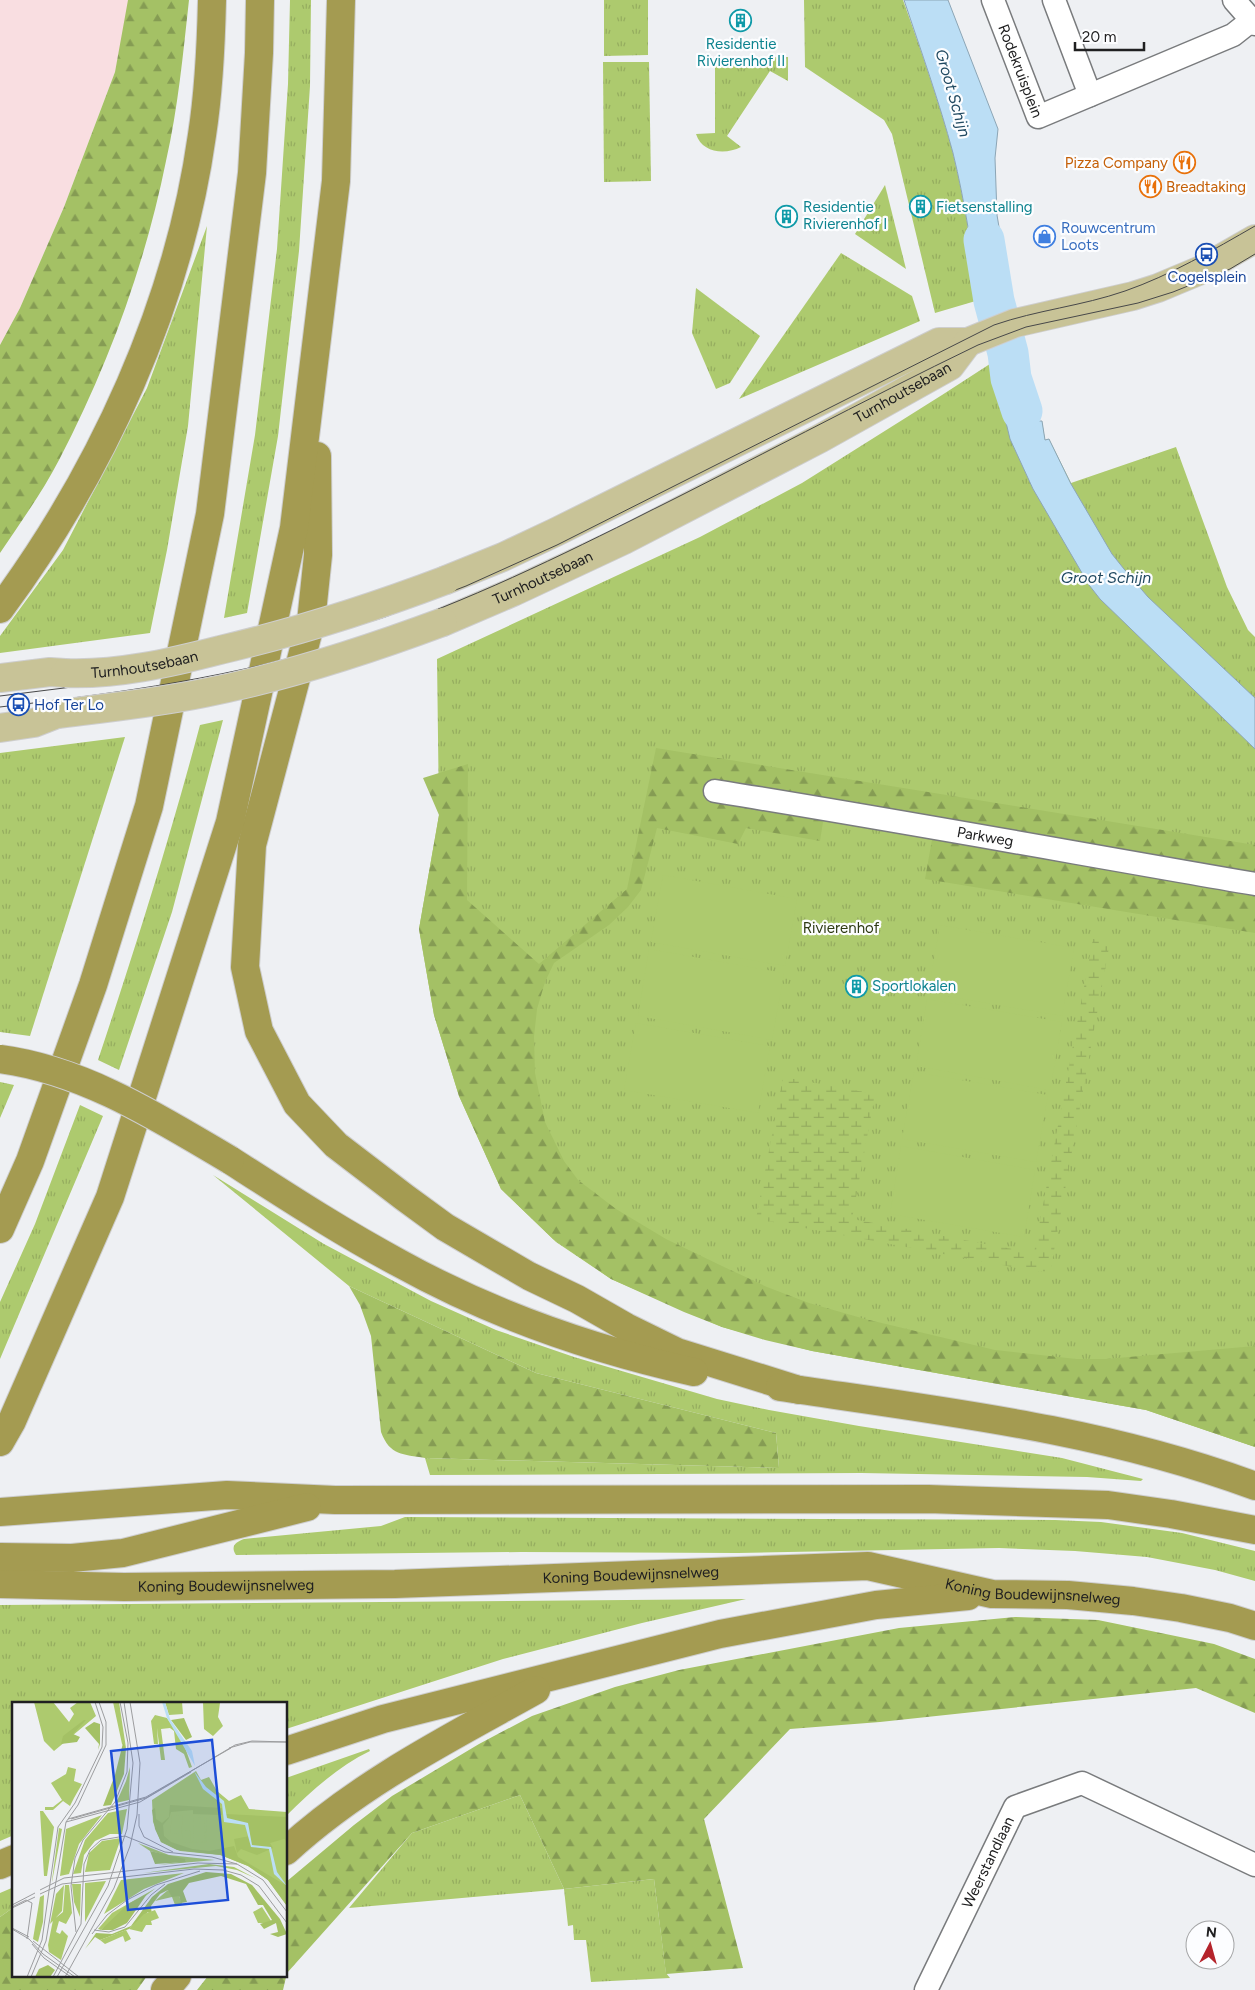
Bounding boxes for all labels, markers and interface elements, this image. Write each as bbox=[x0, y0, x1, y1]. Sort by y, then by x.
building icon: Residentie Rivierenhof II bbox=[729, 9, 753, 33]
scale bar bbox=[1075, 20, 1144, 52]
street label: Rodekruisplein bbox=[994, 22, 1046, 120]
text: 20 m bbox=[1082, 28, 1116, 46]
place label: Residentie Rivierenhof II bbox=[697, 35, 785, 70]
water label: Groot Schijn bbox=[931, 47, 975, 139]
restaurant icon: Pizza Company bbox=[1172, 151, 1196, 175]
place label: Pizza Company bbox=[1065, 154, 1168, 172]
restaurant icon: Breadtaking bbox=[1138, 175, 1162, 199]
place label: Breadtaking bbox=[1166, 178, 1246, 196]
building icon: Fietsenstalling bbox=[908, 195, 932, 219]
place label: Residentie Rivierenhof I bbox=[803, 198, 887, 233]
place label: Fietsenstalling bbox=[936, 198, 1033, 216]
building icon: Residentie Rivierenhof I bbox=[775, 204, 799, 228]
place label: Rouwcentrum Loots bbox=[1061, 219, 1156, 254]
shop icon: Rouwcentrum Loots bbox=[1033, 225, 1057, 249]
bus stop icon: Cogelsplein bbox=[1195, 242, 1219, 266]
place label: Cogelsplein bbox=[1167, 268, 1247, 286]
street label: Turnhoutsebaan bbox=[851, 358, 954, 427]
street label: Turnhoutsebaan bbox=[490, 547, 596, 609]
water label: Groot Schijn bbox=[1061, 568, 1151, 587]
street label: Turnhoutsebaan bbox=[90, 647, 200, 682]
bus stop icon: Hof Ter Lo bbox=[6, 693, 30, 717]
place label: Hof Ter Lo bbox=[34, 696, 104, 714]
street label: Parkweg bbox=[955, 823, 1015, 851]
park label: Rivierenhof bbox=[803, 919, 880, 937]
building icon: Sportlokalen bbox=[844, 974, 868, 998]
place label: Sportlokalen bbox=[872, 977, 956, 995]
street label: Koning Boudewijnsnelweg bbox=[542, 1563, 719, 1587]
street label: Koning Boudewijnsnelweg bbox=[943, 1575, 1121, 1609]
street label: Koning Boudewijnsnelweg bbox=[138, 1576, 314, 1596]
inset map bbox=[12, 1702, 288, 1978]
street label: Weerstandlaan bbox=[958, 1814, 1018, 1911]
north arrow bbox=[1185, 1920, 1235, 1970]
text: N bbox=[1205, 1924, 1218, 1942]

